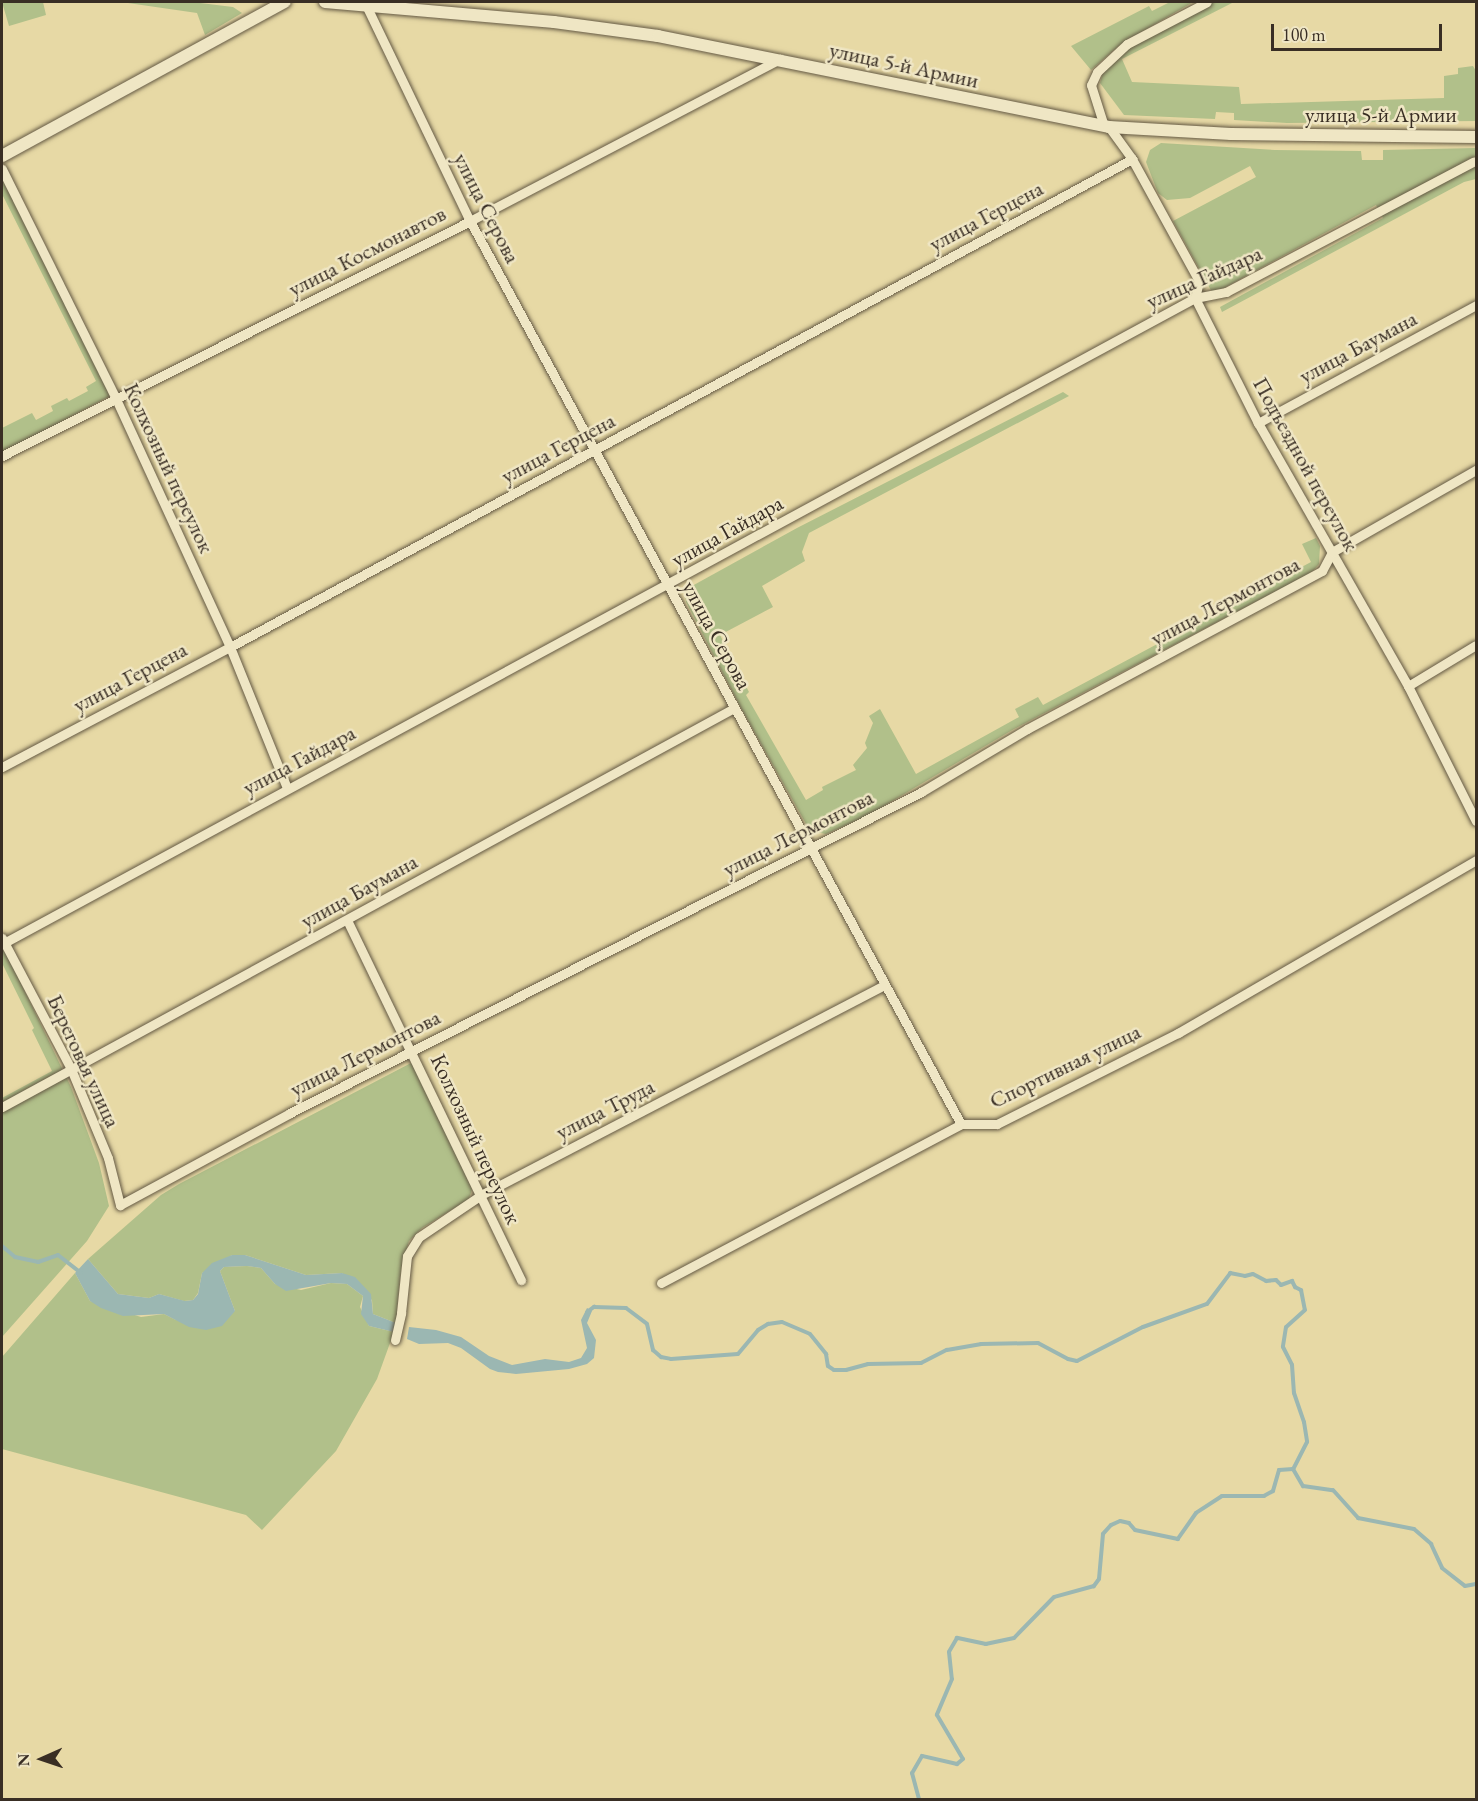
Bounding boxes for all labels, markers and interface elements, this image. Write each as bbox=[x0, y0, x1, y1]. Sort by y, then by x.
scale bar bbox=[1274, 12, 1445, 50]
text: 100 m bbox=[1282, 23, 1326, 46]
street label: улица 5-й Армии bbox=[827, 36, 981, 94]
street label: улица 5-й Армии bbox=[1305, 102, 1457, 128]
street label: улица Серова bbox=[448, 148, 526, 268]
street label: улица Герцена bbox=[924, 175, 1048, 257]
street label: улица Космонавтов bbox=[284, 200, 450, 302]
street label: улица Гайдара bbox=[1142, 240, 1266, 314]
street label: улица Баумана bbox=[1295, 305, 1421, 389]
street label: Подъездной переулок bbox=[1247, 372, 1365, 556]
street label: Колхозный переулок bbox=[118, 379, 220, 557]
street label: улица Герцена bbox=[496, 407, 620, 489]
street label: улица Гайдара bbox=[667, 489, 787, 573]
street label: улица Лермонтова bbox=[1146, 551, 1304, 651]
street label: улица Серова bbox=[676, 576, 758, 694]
street label: улица Герцена bbox=[68, 636, 192, 718]
street label: улица Гайдара bbox=[238, 719, 360, 801]
street label: улица Лермонтова bbox=[718, 784, 878, 882]
street label: улица Баумана bbox=[296, 848, 422, 934]
street label: Береговая улица bbox=[42, 990, 126, 1132]
street label: улица Лермонтова bbox=[285, 1004, 445, 1102]
street label: Спортивная улица bbox=[985, 1018, 1145, 1114]
street label: Колхозный переулок bbox=[425, 1050, 527, 1228]
street label: улица Труда bbox=[551, 1073, 659, 1145]
north arrow bbox=[12, 1729, 72, 1789]
text: N bbox=[13, 1753, 34, 1767]

